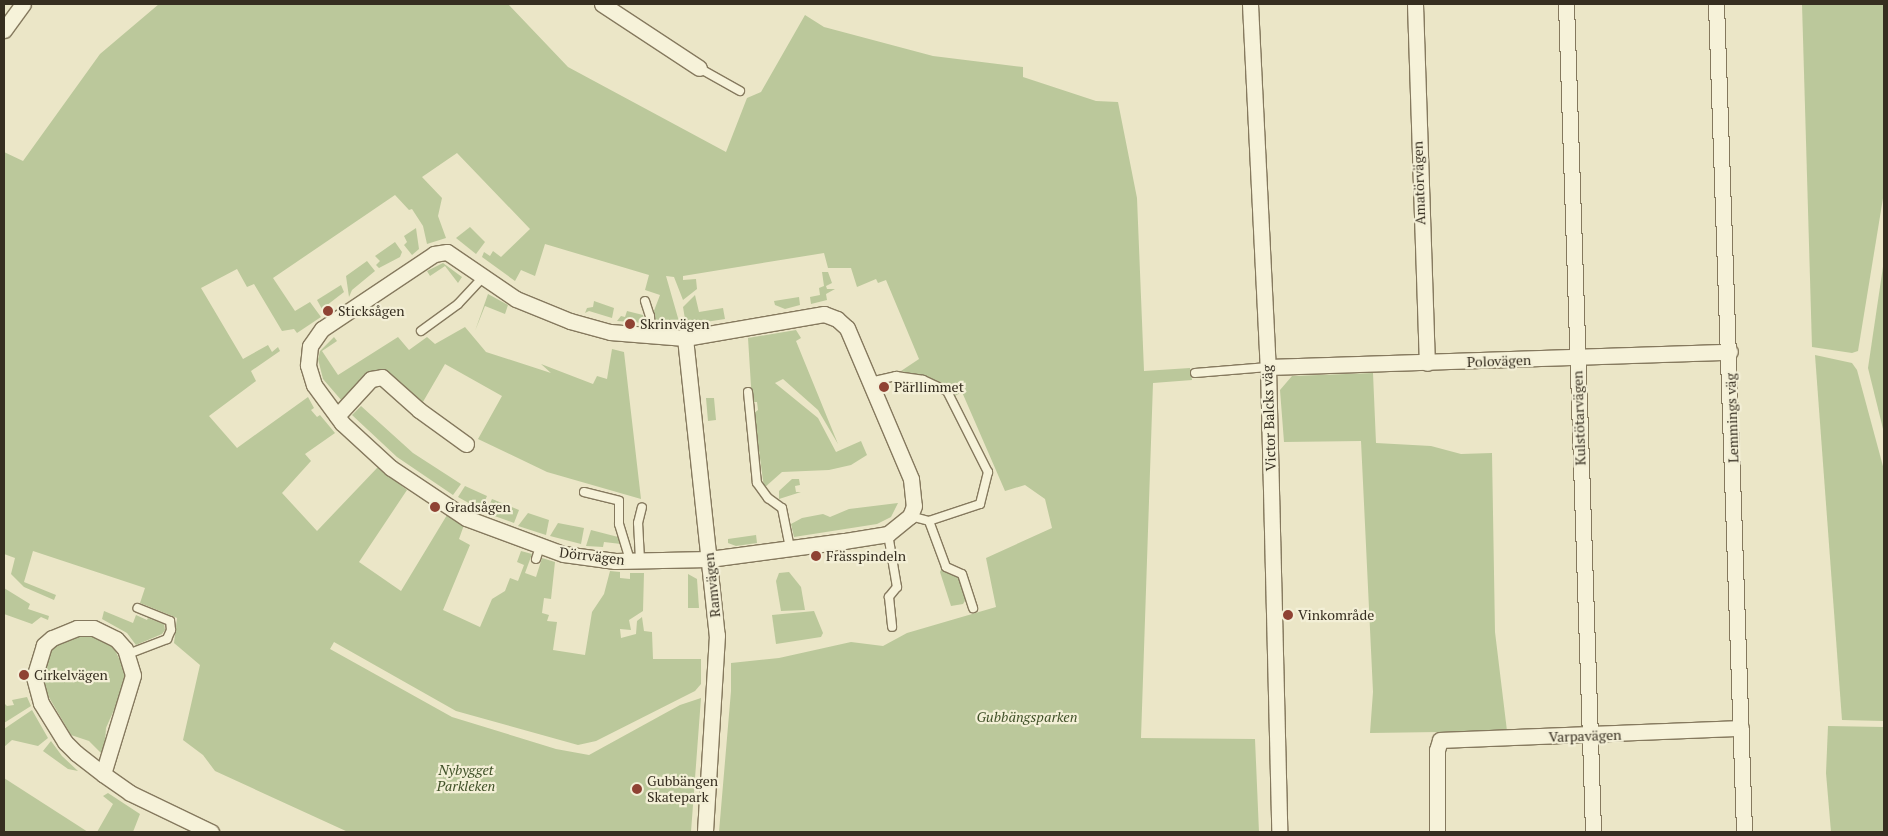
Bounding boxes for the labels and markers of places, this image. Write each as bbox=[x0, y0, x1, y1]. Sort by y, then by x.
place label: Sticksågen bbox=[338, 303, 405, 319]
marker: Sticksågen bbox=[322, 305, 334, 317]
place label: Skrinvägen bbox=[640, 316, 710, 332]
marker: Skrinvägen bbox=[624, 318, 636, 330]
place label: Pärllimmet bbox=[894, 379, 964, 395]
marker: Pärllimmet bbox=[878, 381, 890, 393]
place label: Gradsågen bbox=[445, 499, 511, 515]
marker: Gradsågen bbox=[429, 501, 441, 513]
place label: Frässpindeln bbox=[826, 548, 906, 564]
marker: Frässpindeln bbox=[810, 550, 822, 562]
place label: Vinkområde bbox=[1298, 607, 1374, 623]
marker: Vinkområde bbox=[1282, 609, 1294, 621]
place label: Cirkelvägen bbox=[34, 667, 108, 683]
marker: Cirkelvägen bbox=[18, 669, 30, 681]
place label: Gubbängen Skatepark bbox=[647, 773, 718, 806]
marker: Gubbängen Skatepark bbox=[631, 783, 643, 795]

